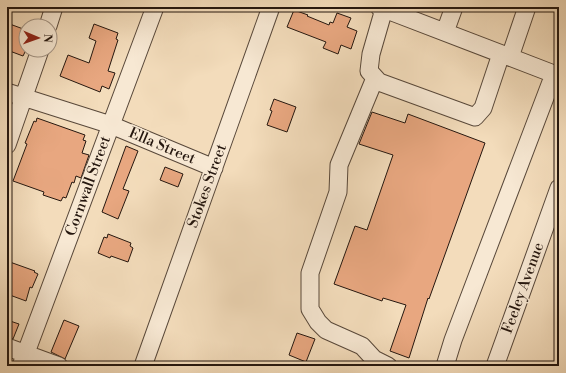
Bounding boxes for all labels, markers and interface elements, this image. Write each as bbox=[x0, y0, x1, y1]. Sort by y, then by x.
north arrow bbox=[18, 18, 58, 58]
text: N bbox=[40, 34, 54, 43]
street label: Ella Street bbox=[126, 123, 199, 169]
street label: Cornwall Street bbox=[61, 133, 115, 239]
street label: Stokes Street bbox=[183, 141, 231, 231]
street label: Feeley Avenue bbox=[498, 240, 548, 336]

